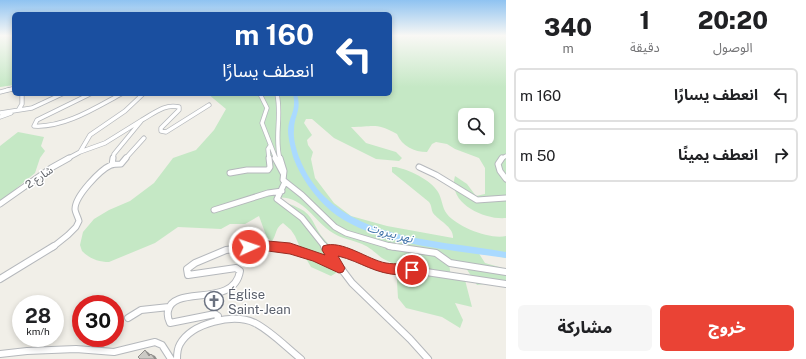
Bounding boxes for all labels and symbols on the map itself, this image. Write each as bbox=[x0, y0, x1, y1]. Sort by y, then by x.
street label: شارع 2 bbox=[23, 163, 56, 192]
water label: نهر بيروت bbox=[366, 220, 416, 246]
position arrow bbox=[228, 226, 270, 268]
pin bbox=[395, 253, 429, 287]
place label: Église Saint-Jean bbox=[228, 286, 291, 317]
church icon: Église Saint-Jean bbox=[203, 290, 225, 312]
speed limit sign: 30 bbox=[72, 295, 124, 347]

